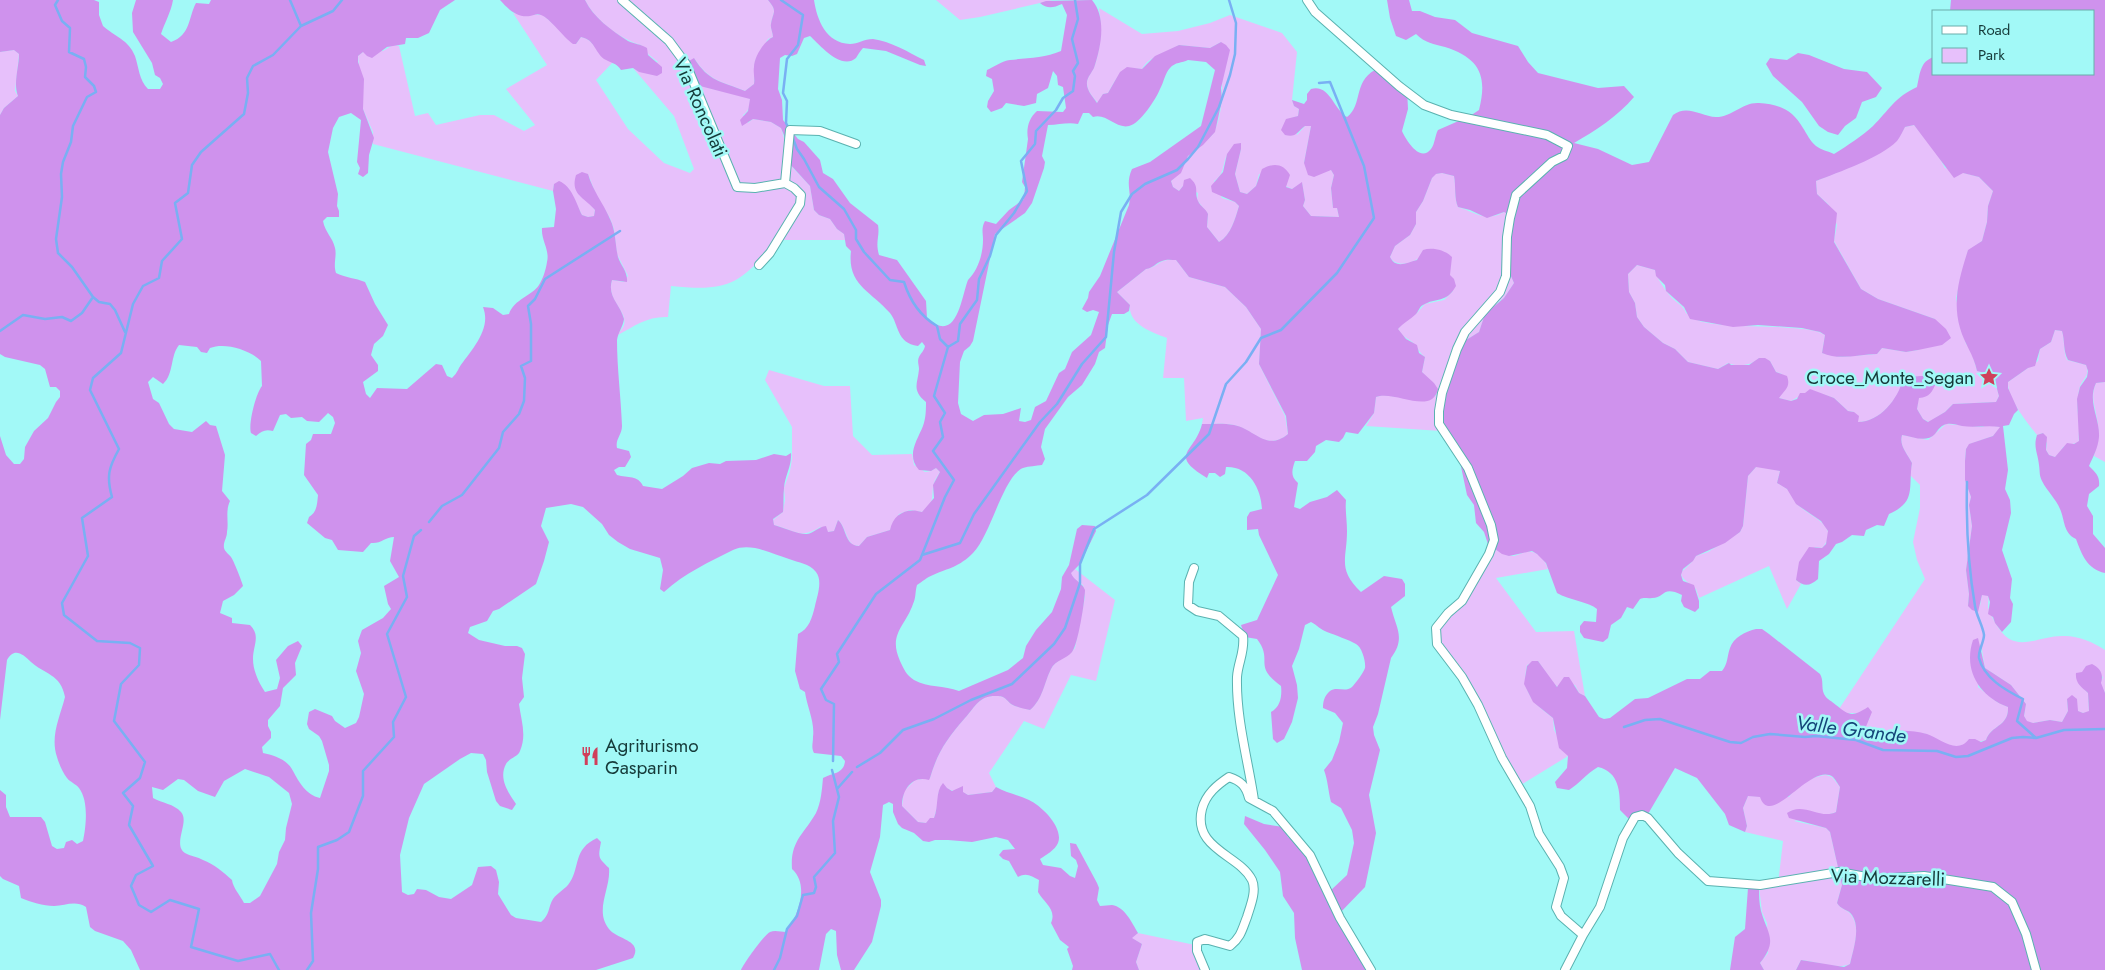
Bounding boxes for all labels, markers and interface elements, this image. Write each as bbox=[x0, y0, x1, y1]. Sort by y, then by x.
legend bbox=[1932, 10, 2095, 75]
text: Road bbox=[1978, 19, 2010, 41]
text: Park bbox=[1978, 44, 2005, 66]
street label: Via Roncolati bbox=[667, 53, 734, 161]
place label: Croce_Monte_Segan bbox=[1806, 364, 1974, 391]
place icon: Croce_Monte_Segan bbox=[1978, 366, 2000, 388]
water label: Valle Grande bbox=[1794, 708, 1908, 751]
place label: Agriturismo Gasparin bbox=[605, 732, 699, 781]
restaurant icon: Agriturismo Gasparin bbox=[579, 745, 601, 767]
street label: Via Mozzarelli bbox=[1830, 862, 1946, 893]

